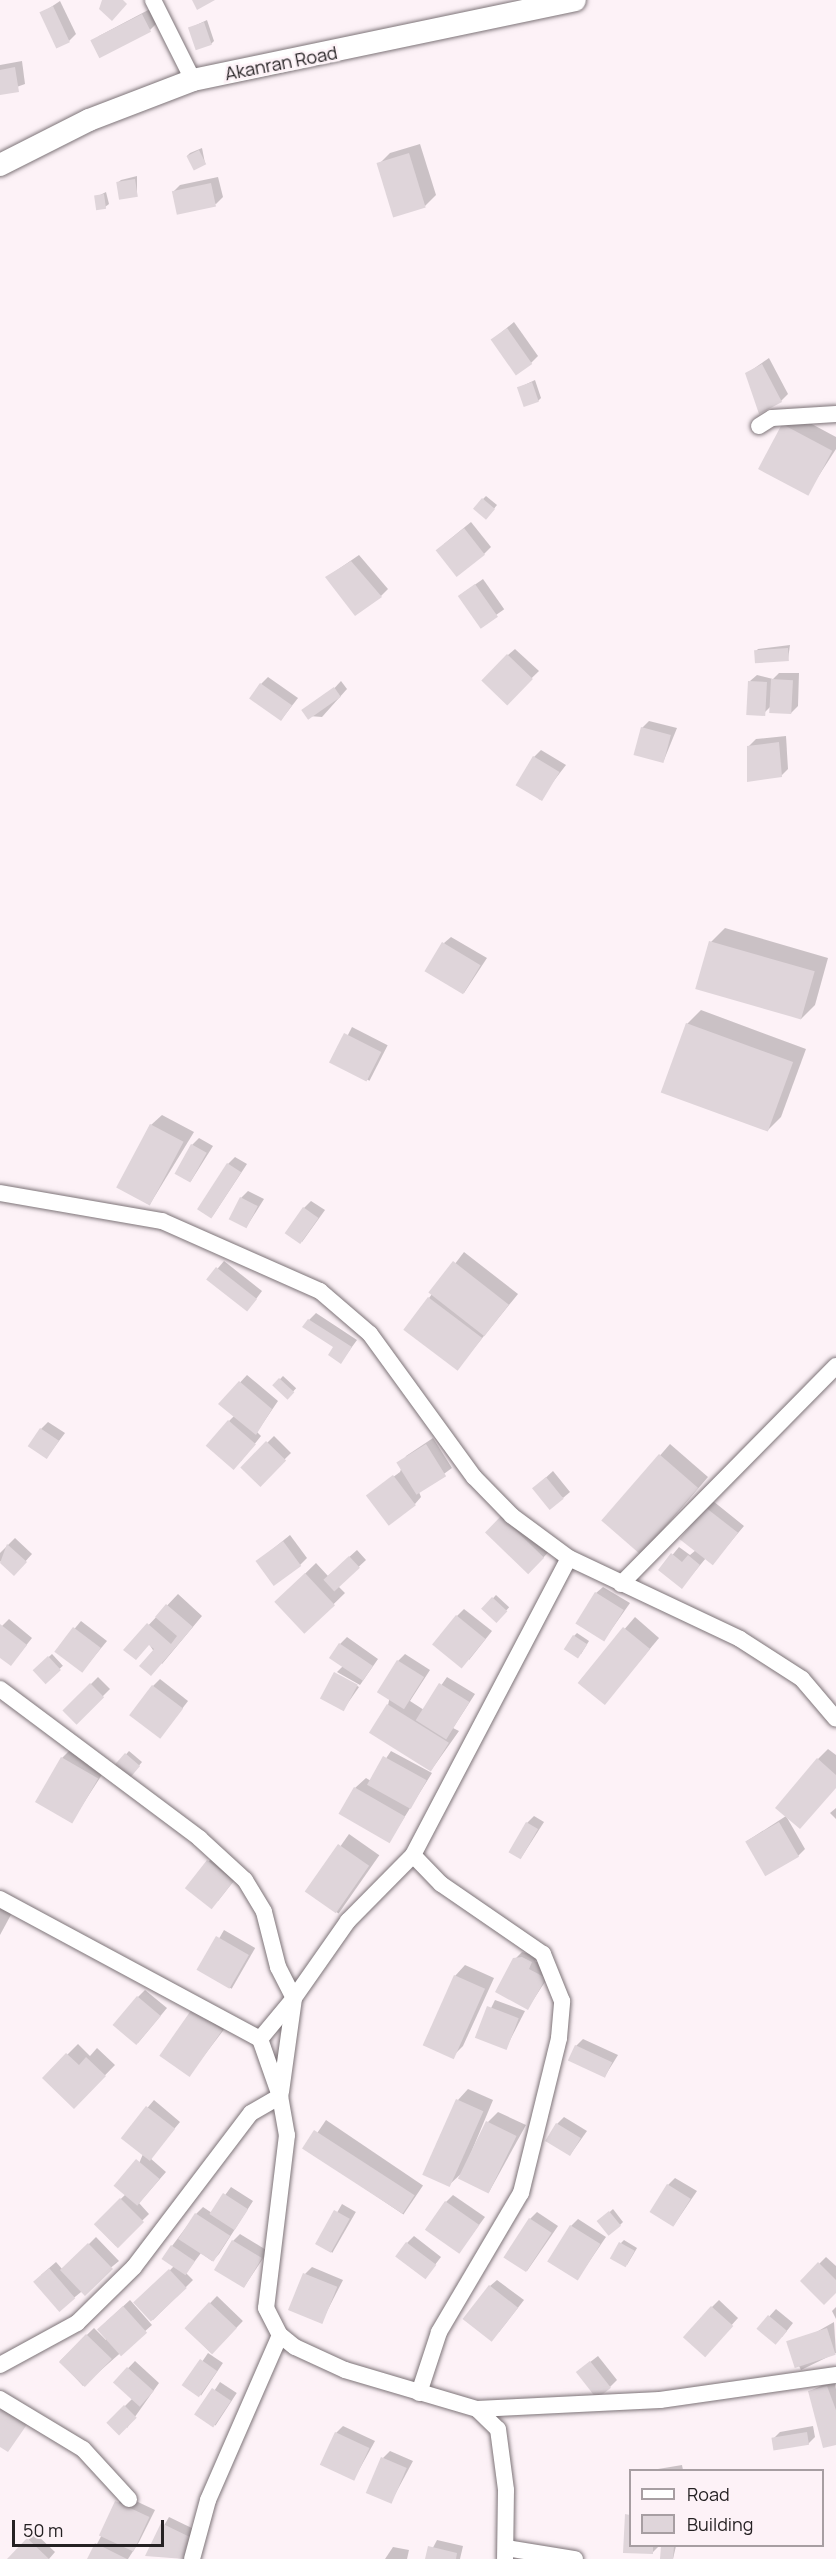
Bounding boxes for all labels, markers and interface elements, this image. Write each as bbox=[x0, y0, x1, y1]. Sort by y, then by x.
street label: Akanran Road bbox=[223, 42, 339, 84]
legend bbox=[629, 2469, 824, 2547]
text: Road bbox=[687, 2482, 730, 2506]
scale bar bbox=[15, 2508, 166, 2546]
text: Building bbox=[687, 2512, 753, 2536]
text: 50 m bbox=[23, 2518, 63, 2542]

